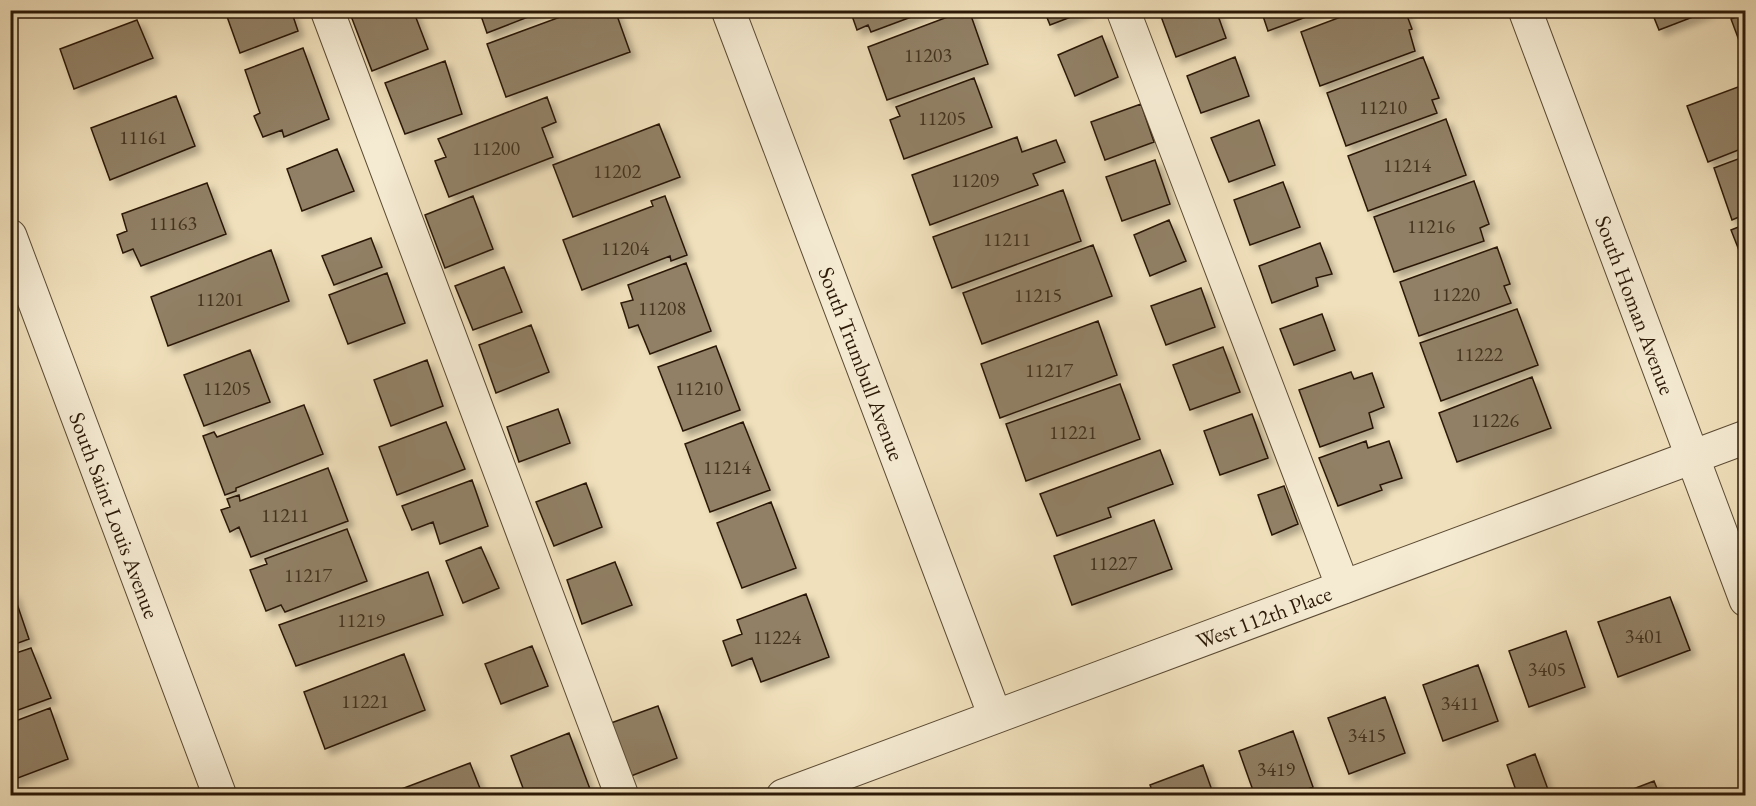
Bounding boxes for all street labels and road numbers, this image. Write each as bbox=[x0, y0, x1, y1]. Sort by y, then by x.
street label: South Homan Avenue bbox=[1589, 211, 1682, 399]
street label: South Trumbull Avenue bbox=[812, 262, 912, 465]
street label: South Saint Louis Avenue bbox=[63, 408, 167, 623]
street label: West 112th Place bbox=[1192, 578, 1336, 655]

